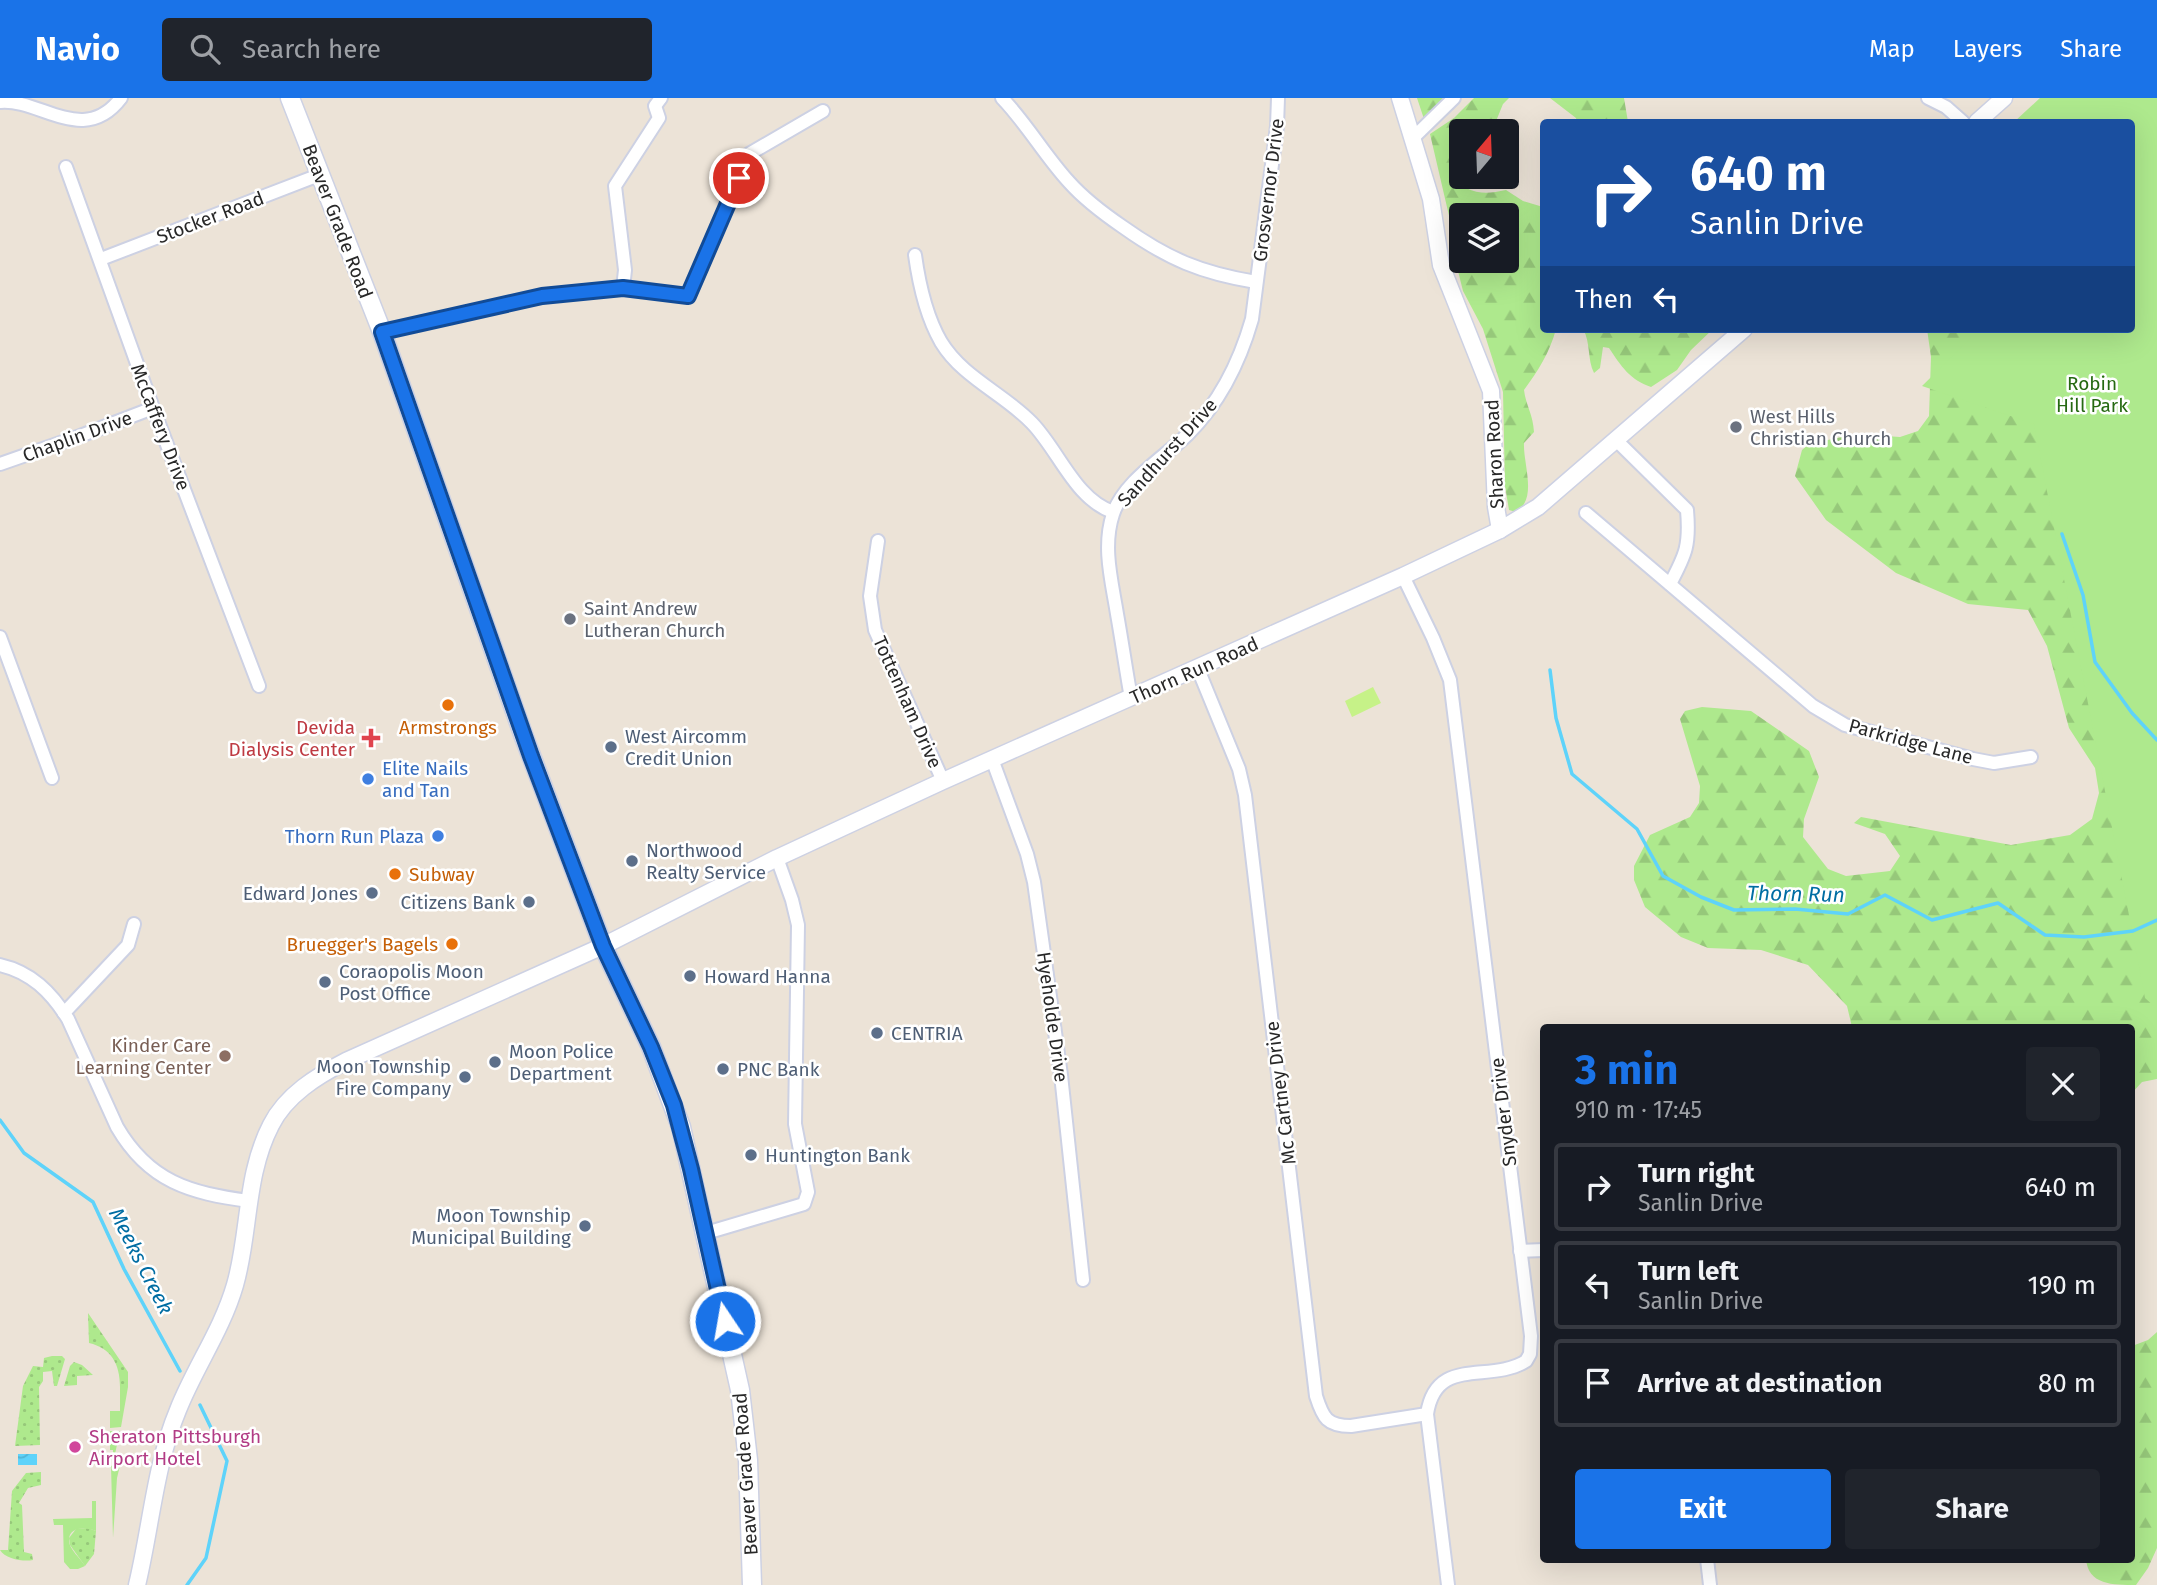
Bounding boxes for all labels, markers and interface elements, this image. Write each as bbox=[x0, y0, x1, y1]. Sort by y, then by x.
search box bbox=[162, 18, 652, 81]
text: Navio bbox=[35, 29, 120, 69]
icon: search bbox=[186, 30, 224, 68]
text: Search here bbox=[242, 34, 381, 65]
text: Map bbox=[1869, 35, 1915, 63]
text: Layers bbox=[1953, 35, 2022, 63]
text: Share bbox=[2060, 35, 2122, 63]
street label: Grosvernor Drive bbox=[1248, 117, 1289, 263]
north arrow bbox=[1449, 119, 1519, 189]
map controls bbox=[1449, 119, 1519, 273]
street label: Beaver Grade Road bbox=[298, 141, 378, 302]
text: 640 m bbox=[1690, 144, 1827, 203]
icon: right bbox=[1575, 147, 1666, 238]
pin bbox=[709, 148, 769, 208]
icon: arrive bbox=[720, 159, 758, 197]
street label: Stocker Road bbox=[153, 186, 267, 248]
button: layers bbox=[1449, 203, 1519, 273]
text: Sanlin Drive bbox=[1690, 204, 1864, 242]
icon: left bbox=[1647, 280, 1685, 318]
text: Then bbox=[1575, 284, 1633, 315]
street label: McCaffery Drive bbox=[126, 361, 195, 494]
park label: Robin Hill Park bbox=[2056, 372, 2128, 417]
street label: Sandhurst Drive bbox=[1113, 393, 1222, 511]
street label: Sharon Road bbox=[1480, 399, 1509, 509]
place label: West Hills Christian Church bbox=[1750, 405, 1892, 450]
street label: Chaplin Drive bbox=[19, 406, 135, 467]
marker: West Hills Christian Church bbox=[1728, 419, 1744, 435]
place label: Saint Andrew Lutheran Church bbox=[584, 597, 725, 642]
marker: Saint Andrew Lutheran Church bbox=[562, 611, 578, 627]
street label: Thorn Run Road bbox=[1126, 632, 1262, 709]
street label: Tottenham Drive bbox=[868, 633, 947, 772]
marker: Armstrongs bbox=[440, 697, 456, 713]
street label: Parkridge Lane bbox=[1846, 714, 1975, 769]
place label: Devida Dialysis Center bbox=[229, 716, 356, 761]
place label: Armstrongs bbox=[399, 716, 497, 739]
place label: West Aircomm Credit Union bbox=[625, 725, 747, 770]
marker: Devida Dialysis Center bbox=[361, 728, 381, 748]
marker: West Aircomm Credit Union bbox=[603, 739, 619, 755]
place label: Elite Nails and Tan bbox=[382, 757, 468, 802]
marker: Elite Nails and Tan bbox=[360, 771, 376, 787]
place label: Thorn Run Plaza bbox=[285, 825, 424, 848]
marker: Thorn Run Plaza bbox=[430, 828, 446, 844]
place label: Northwood Realty Service bbox=[646, 839, 766, 884]
marker: Northwood Realty Service bbox=[624, 853, 640, 869]
place label: Subway bbox=[409, 863, 475, 886]
marker: Subway bbox=[387, 866, 403, 882]
water label: Thorn Run bbox=[1747, 880, 1845, 908]
place label: Edward Jones bbox=[243, 882, 358, 905]
marker: Edward Jones bbox=[364, 885, 380, 901]
place label: Citizens Bank bbox=[400, 891, 515, 914]
marker: Citizens Bank bbox=[521, 894, 537, 910]
place label: Bruegger's Bagels bbox=[287, 933, 438, 956]
marker: Bruegger's Bagels bbox=[444, 936, 460, 952]
street label: Hyeholde Drive bbox=[1032, 950, 1073, 1084]
place label: Coraopolis Moon Post Office bbox=[339, 960, 484, 1005]
place label: Howard Hanna bbox=[704, 965, 831, 988]
marker: Howard Hanna bbox=[682, 968, 698, 984]
marker: Coraopolis Moon Post Office bbox=[317, 974, 333, 990]
street label: Mc Cartney Drive bbox=[1260, 1020, 1301, 1166]
place label: CENTRIA bbox=[891, 1022, 963, 1045]
marker: CENTRIA bbox=[869, 1025, 885, 1041]
place label: Kinder Care Learning Center bbox=[76, 1034, 212, 1079]
place label: Moon Police Department bbox=[509, 1040, 614, 1085]
text: 3 min bbox=[1575, 1045, 1678, 1095]
button: close bbox=[2026, 1047, 2100, 1121]
marker: Kinder Care Learning Center bbox=[217, 1048, 233, 1064]
marker: Moon Police Department bbox=[487, 1054, 503, 1070]
place label: Moon Township Fire Company bbox=[317, 1055, 452, 1100]
street label: Snyder Drive bbox=[1485, 1056, 1522, 1168]
place label: PNC Bank bbox=[737, 1058, 820, 1081]
marker: PNC Bank bbox=[715, 1061, 731, 1077]
marker: Moon Township Fire Company bbox=[457, 1069, 473, 1085]
text: 910 m · 17:45 bbox=[1575, 1096, 1702, 1124]
place label: Huntington Bank bbox=[765, 1144, 910, 1167]
marker: Huntington Bank bbox=[743, 1147, 759, 1163]
text: Turn right bbox=[1638, 1158, 1755, 1189]
icon: right bbox=[1579, 1168, 1617, 1206]
text: 640 m bbox=[2025, 1172, 2096, 1203]
text: Sanlin Drive bbox=[1638, 1189, 1763, 1217]
water label: Meeks Creek bbox=[103, 1203, 179, 1319]
place label: Moon Township Municipal Building bbox=[411, 1204, 571, 1249]
marker: Moon Township Municipal Building bbox=[577, 1218, 593, 1234]
text: Turn left bbox=[1638, 1256, 1739, 1287]
icon: left bbox=[1579, 1266, 1617, 1304]
text: 190 m bbox=[2027, 1270, 2096, 1301]
position arrow bbox=[688, 1284, 762, 1358]
text: Sanlin Drive bbox=[1638, 1287, 1763, 1315]
icon: arrive bbox=[1579, 1364, 1617, 1402]
text: Arrive at destination bbox=[1638, 1368, 1882, 1399]
text: 80 m bbox=[2038, 1368, 2096, 1399]
street label: Beaver Grade Road bbox=[728, 1392, 763, 1556]
place label: Sheraton Pittsburgh Airport Hotel bbox=[89, 1425, 261, 1470]
marker: Sheraton Pittsburgh Airport Hotel bbox=[67, 1439, 83, 1455]
button: Exit bbox=[1575, 1469, 1831, 1549]
button: Share bbox=[1845, 1469, 2100, 1549]

